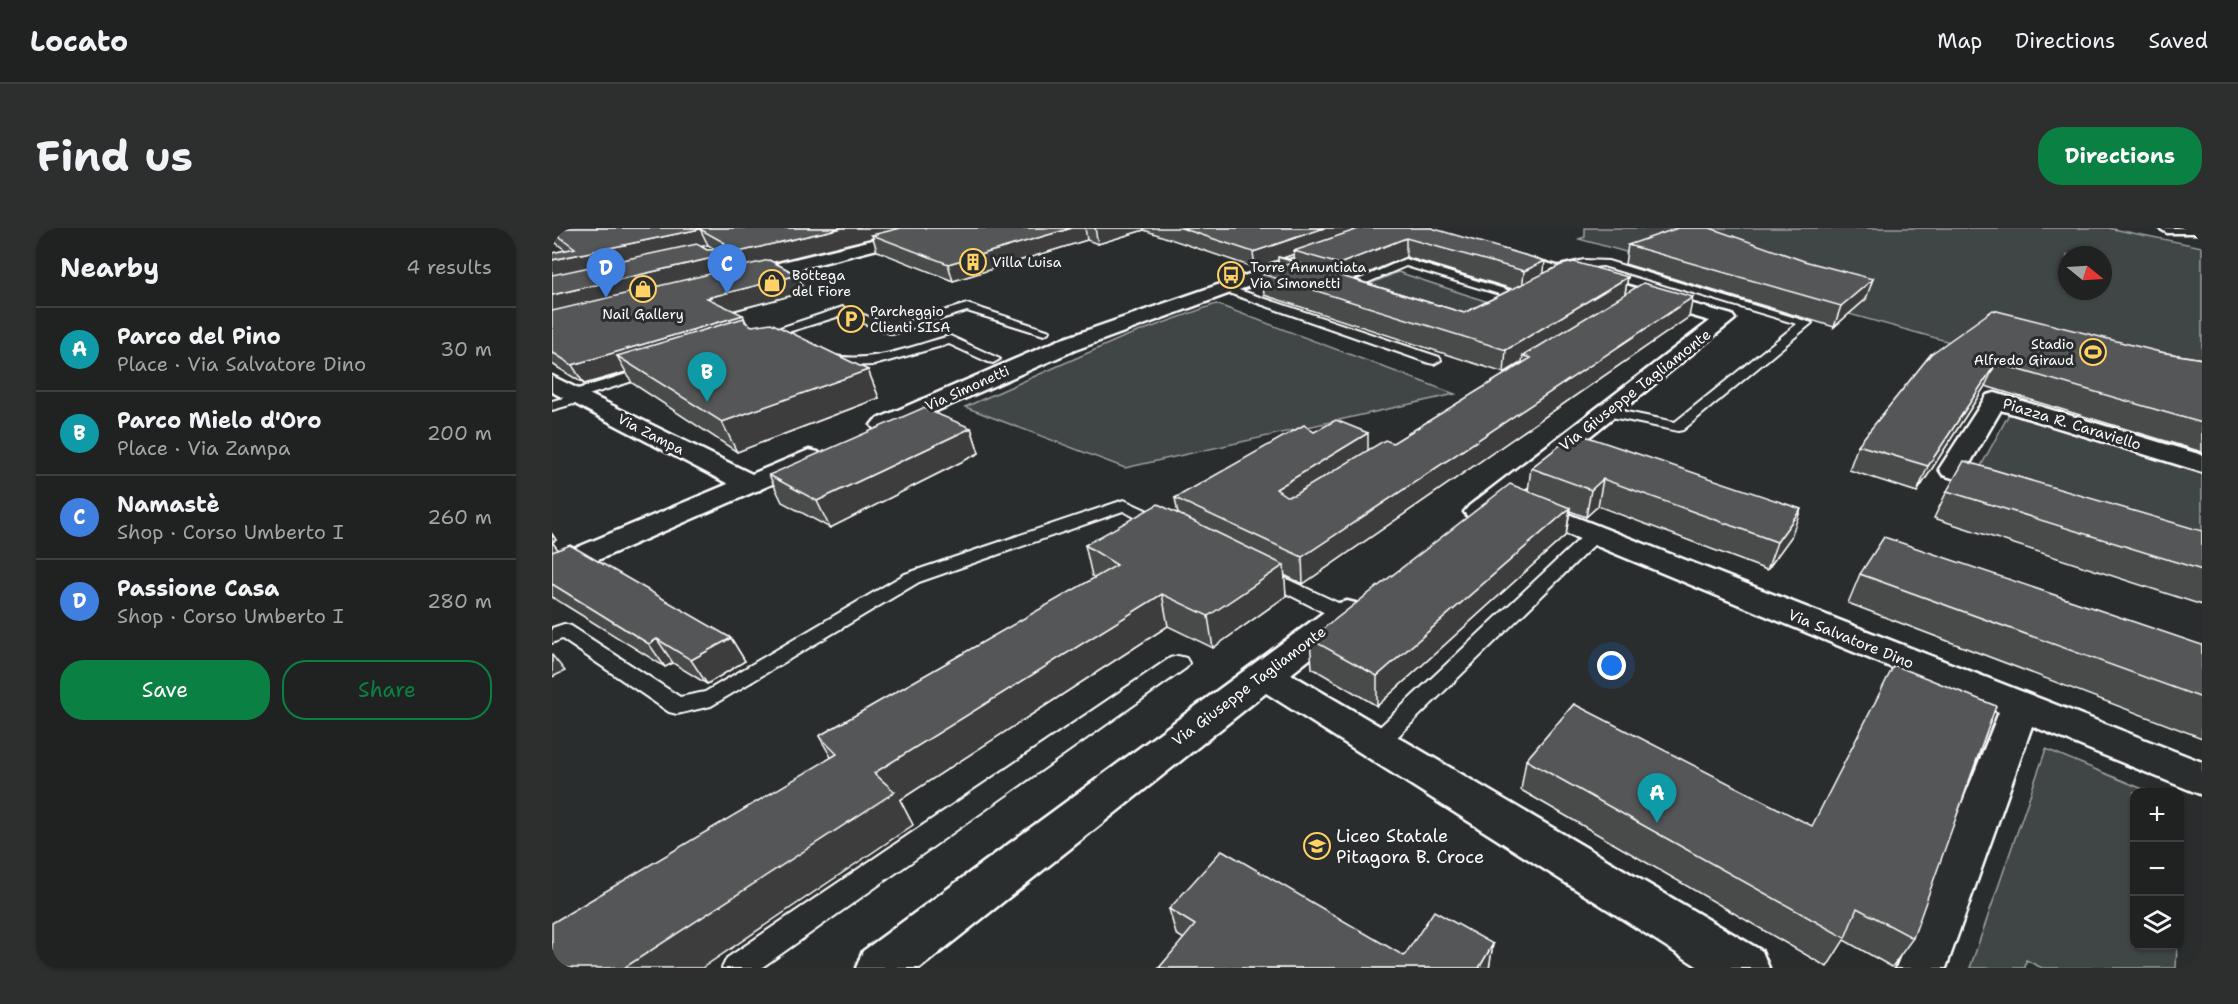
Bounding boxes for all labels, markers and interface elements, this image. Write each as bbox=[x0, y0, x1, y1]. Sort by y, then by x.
text: Locato bbox=[30, 22, 128, 60]
text: Map bbox=[1937, 27, 1982, 55]
text: Directions bbox=[2015, 27, 2115, 55]
text: Saved bbox=[2148, 27, 2208, 55]
button: Directions bbox=[2038, 127, 2202, 185]
text: Find us bbox=[36, 128, 193, 184]
pin: C bbox=[708, 244, 747, 294]
north arrow bbox=[2058, 246, 2112, 300]
building icon: Villa Luisa bbox=[958, 247, 988, 277]
pin: D bbox=[586, 248, 626, 298]
text: Nearby bbox=[60, 250, 159, 285]
place label: Villa Luisa bbox=[992, 253, 1062, 271]
text: 4 results bbox=[406, 254, 492, 280]
place label: Torre Annuntiata Via Simonetti bbox=[1250, 258, 1366, 292]
bus stop icon: Torre Annuntiata Via Simonetti bbox=[1216, 260, 1246, 290]
place label: Bottega del Fiore bbox=[792, 266, 851, 300]
shop icon: Bottega del Fiore bbox=[757, 268, 787, 298]
shop icon: Nail Gallery bbox=[628, 274, 658, 304]
place label: Parcheggio Clienti SISA bbox=[870, 302, 950, 336]
parking icon: Parcheggio Clienti SISA bbox=[836, 304, 866, 334]
place label: Nail Gallery bbox=[602, 305, 684, 323]
text: Parco del Pino bbox=[117, 322, 281, 351]
street label: Via Giuseppe Tagliamonte bbox=[1555, 324, 1715, 456]
place label: Stadio Alfredo Giraud bbox=[1974, 335, 2074, 369]
text: A bbox=[72, 336, 87, 362]
text: 30 m bbox=[440, 336, 492, 362]
sports icon: Stadio Alfredo Giraud bbox=[2078, 337, 2108, 367]
text: Place · Via Salvatore Dino bbox=[117, 351, 366, 377]
pin: B bbox=[688, 352, 726, 402]
street label: Via Simonetti bbox=[922, 361, 1012, 415]
street label: Piazza R. Caraviello bbox=[2000, 393, 2144, 455]
text: Parco Mielo d'Oro bbox=[117, 406, 322, 435]
street label: Via Zampa bbox=[615, 410, 688, 459]
text: B bbox=[73, 420, 86, 446]
text: 200 m bbox=[427, 420, 492, 446]
text: Place · Via Zampa bbox=[117, 435, 290, 461]
text: Namastè bbox=[117, 490, 220, 519]
text: C bbox=[73, 504, 86, 530]
text: 260 m bbox=[427, 504, 492, 530]
text: Shop · Corso Umberto I bbox=[117, 519, 344, 545]
text: Passione Casa bbox=[117, 574, 279, 603]
text: D bbox=[72, 588, 87, 614]
text: 280 m bbox=[427, 588, 492, 614]
text: Shop · Corso Umberto I bbox=[117, 603, 344, 629]
street label: Via Salvatore Dino bbox=[1785, 605, 1917, 673]
street label: Via Giuseppe Tagliamonte bbox=[1168, 622, 1330, 750]
your location bbox=[1597, 651, 1626, 680]
button: Save bbox=[60, 660, 270, 720]
button: Share bbox=[282, 660, 492, 720]
pin: A bbox=[1638, 774, 1676, 823]
map controls bbox=[2130, 788, 2184, 950]
button: + bbox=[2130, 788, 2184, 842]
place label: Liceo Statale Pitagora B. Croce bbox=[1336, 824, 1484, 869]
school or university icon: Liceo Statale Pitagora B. Croce bbox=[1302, 831, 1332, 861]
button: − bbox=[2130, 842, 2184, 896]
button: layers bbox=[2130, 896, 2184, 950]

